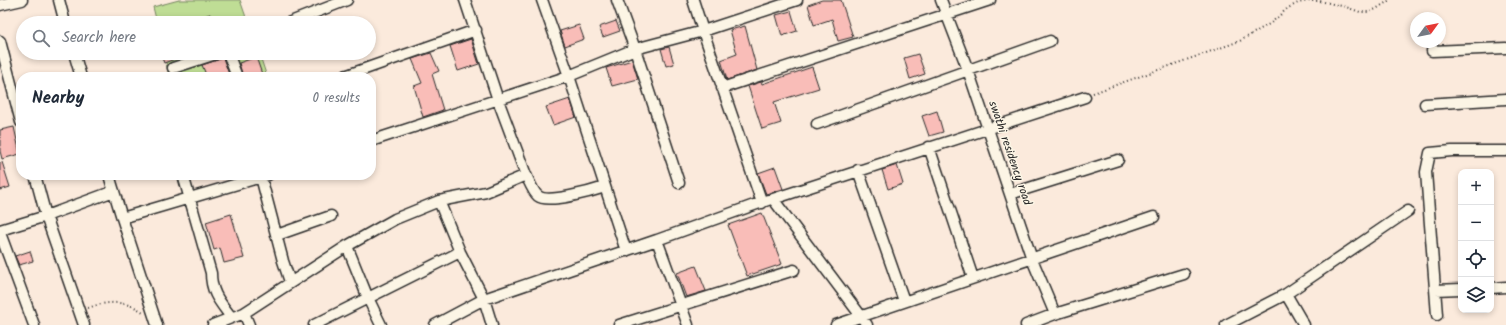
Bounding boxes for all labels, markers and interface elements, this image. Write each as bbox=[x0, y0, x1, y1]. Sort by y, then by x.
north arrow bbox=[1410, 12, 1446, 48]
search box bbox=[16, 16, 376, 60]
text: Search here bbox=[62, 26, 136, 50]
icon: search bbox=[30, 27, 52, 49]
text: Nearby bbox=[32, 85, 84, 112]
text: 0 results bbox=[313, 88, 360, 109]
street label: swathi residency road bbox=[983, 98, 1037, 209]
map controls bbox=[1458, 169, 1494, 313]
button: + bbox=[1458, 169, 1494, 205]
button: − bbox=[1458, 205, 1494, 241]
button: locate bbox=[1458, 241, 1494, 277]
button: layers bbox=[1458, 277, 1494, 313]

